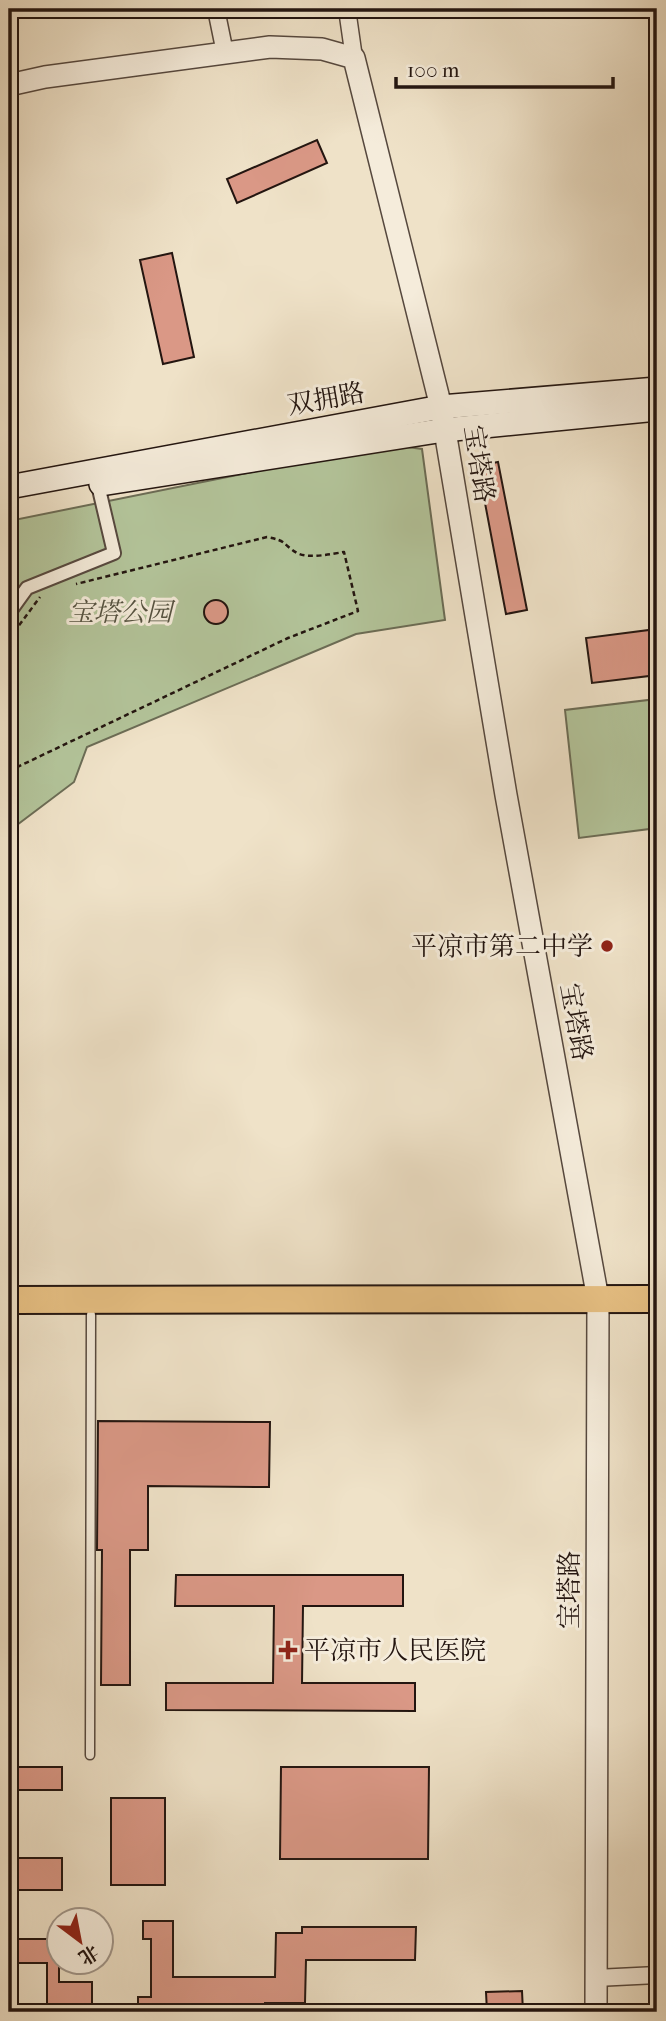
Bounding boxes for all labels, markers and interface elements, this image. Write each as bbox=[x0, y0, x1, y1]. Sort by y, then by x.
scale bar bbox=[396, 46, 614, 90]
text: 100 m bbox=[407, 58, 460, 82]
street label: 双拥路 bbox=[285, 377, 367, 421]
street label: 宝塔路 bbox=[458, 423, 500, 505]
park label: 宝塔公园 bbox=[68, 597, 176, 628]
place label: 平凉市第二中学 bbox=[411, 931, 593, 962]
marker: 平凉市第二中学 bbox=[599, 938, 615, 954]
street label: 宝塔路 bbox=[554, 981, 598, 1063]
street label: 宝塔路 bbox=[554, 1551, 585, 1629]
place label: 平凉市人民医院 bbox=[304, 1635, 486, 1666]
marker: 平凉市人民医院 bbox=[278, 1640, 298, 1660]
north arrow bbox=[46, 1906, 116, 1976]
text: 北 bbox=[75, 1940, 102, 1969]

